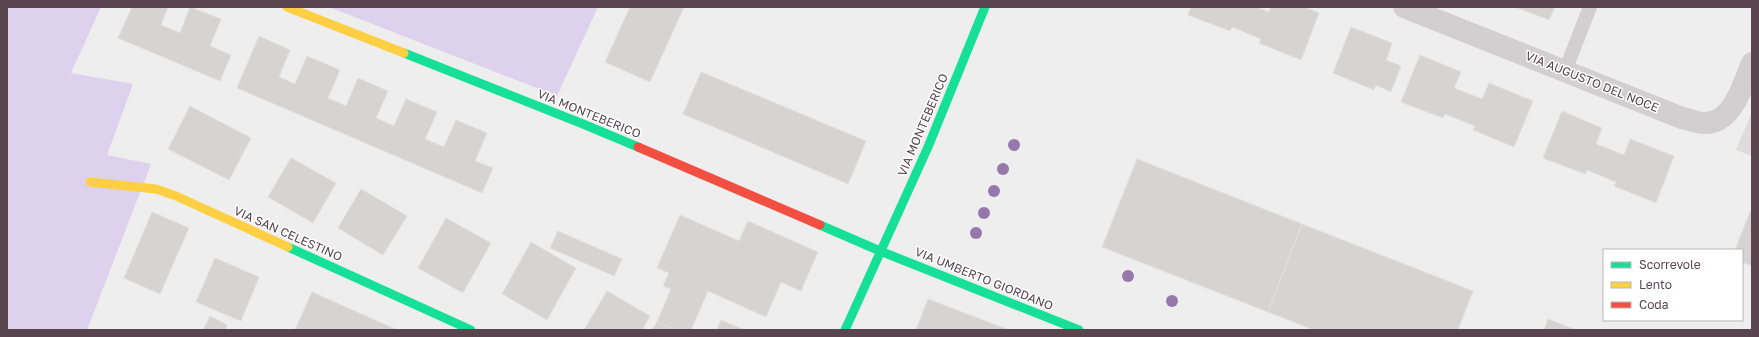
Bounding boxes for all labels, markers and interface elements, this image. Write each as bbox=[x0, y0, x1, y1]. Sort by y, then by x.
street label: VIA AUGUSTO DEL NOCE bbox=[1523, 48, 1661, 115]
street label: VIA MONTEBERICO bbox=[894, 71, 951, 178]
street label: VIA MONTEBERICO bbox=[535, 86, 643, 141]
street label: VIA SAN CELESTINO bbox=[232, 203, 345, 264]
street label: VIA UMBERTO GIORDANO bbox=[913, 244, 1056, 313]
legend bbox=[1603, 249, 1743, 321]
text: Scorrevole bbox=[1639, 257, 1701, 272]
text: Lento bbox=[1639, 277, 1672, 292]
text: Coda bbox=[1639, 297, 1669, 312]

